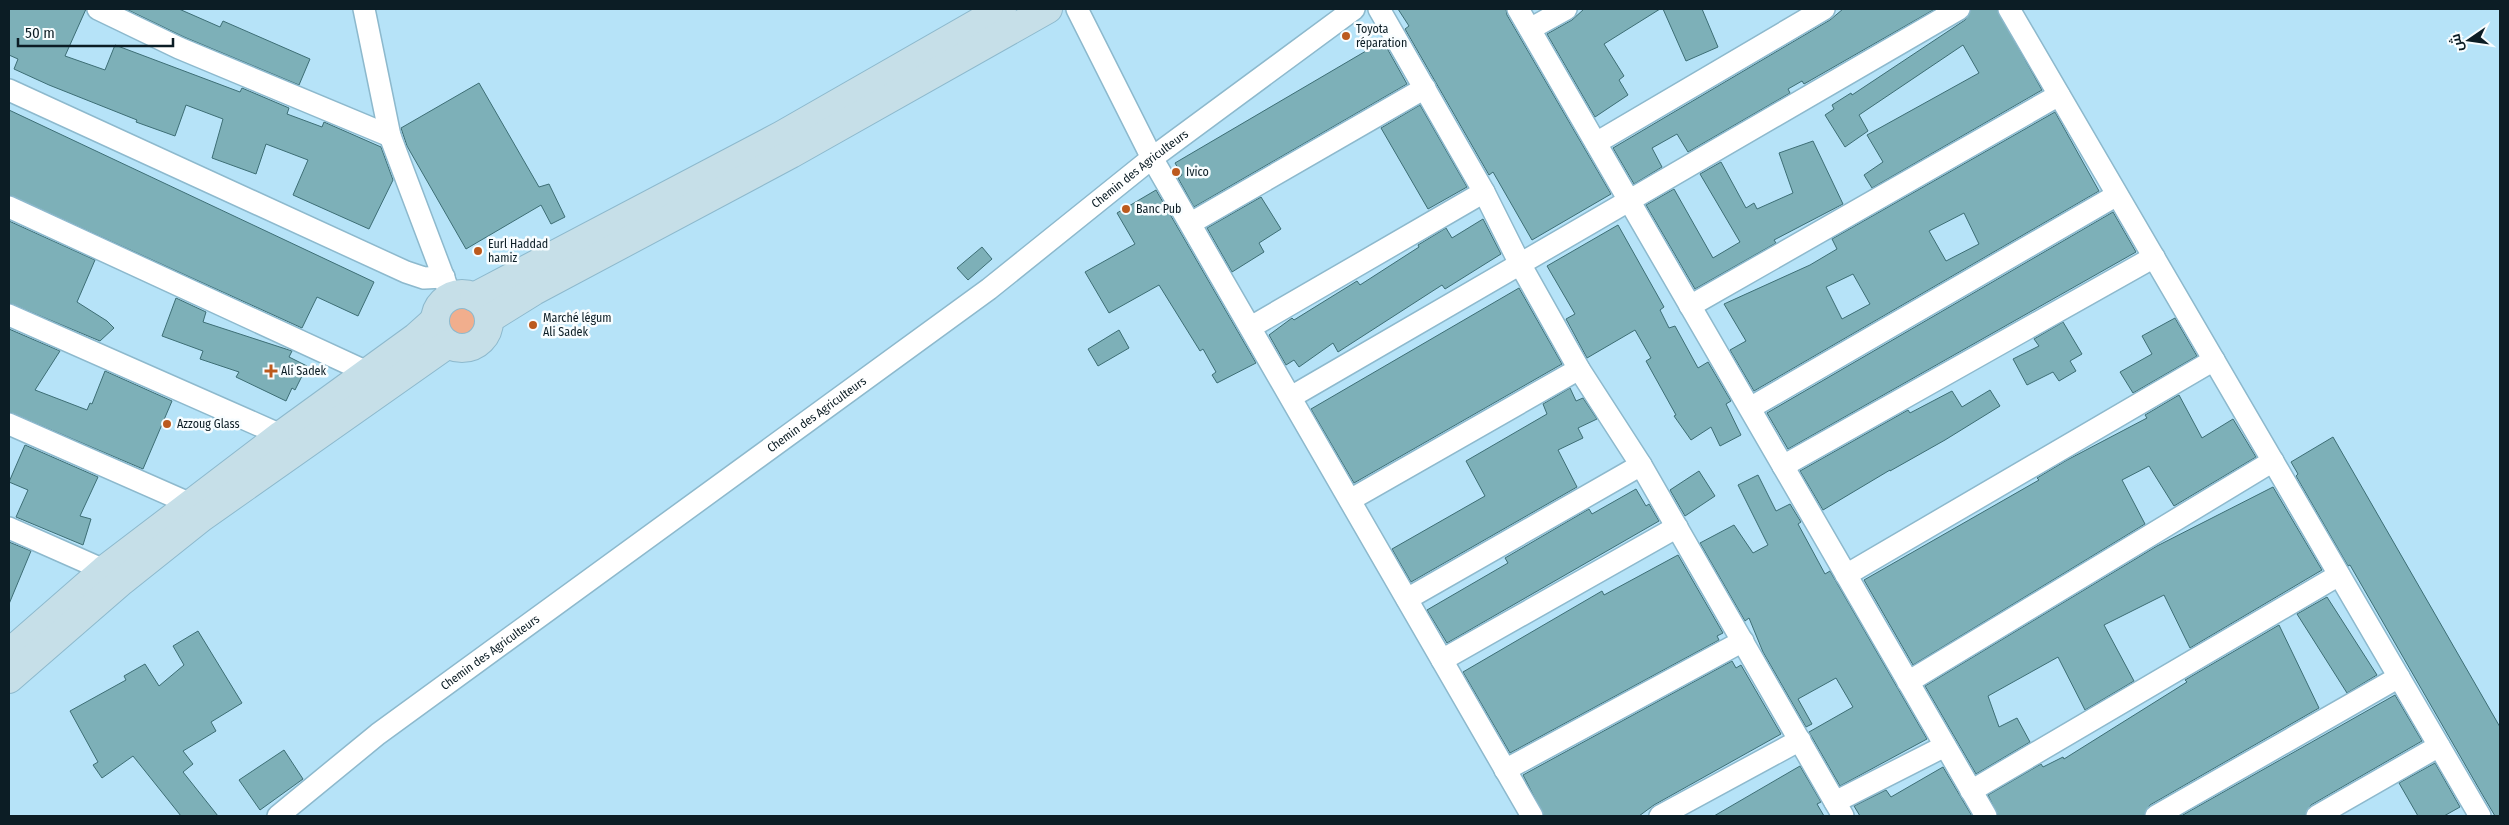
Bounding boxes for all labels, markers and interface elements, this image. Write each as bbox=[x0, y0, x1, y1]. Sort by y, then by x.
scale bar bbox=[18, 15, 172, 47]
north arrow bbox=[2444, 15, 2494, 65]
place label: Toyota réparation bbox=[1356, 22, 1407, 50]
text: 50 m bbox=[25, 24, 55, 42]
marker: Toyota réparation bbox=[1340, 30, 1352, 42]
text: ش bbox=[2447, 32, 2467, 53]
street label: Chemin des Agriculteurs bbox=[1089, 127, 1191, 211]
place label: Ivico bbox=[1186, 165, 1209, 179]
marker: Ivico bbox=[1170, 166, 1182, 178]
place label: Banc Pub bbox=[1136, 202, 1181, 216]
marker: Banc Pub bbox=[1120, 203, 1132, 215]
place label: Eurl Haddad hamiz bbox=[488, 237, 548, 265]
marker: Eurl Haddad hamiz bbox=[472, 245, 484, 257]
place label: Marché légum Ali Sadek bbox=[543, 311, 612, 339]
marker: Marché légum Ali Sadek bbox=[527, 319, 539, 331]
place label: Ali Sadek bbox=[281, 364, 327, 378]
marker: Ali Sadek bbox=[265, 365, 277, 377]
street label: Chemin des Agriculteurs bbox=[765, 374, 869, 455]
place label: Azzoug Glass bbox=[177, 417, 240, 431]
marker: Azzoug Glass bbox=[161, 418, 173, 430]
street label: Chemin des Agriculteurs bbox=[438, 612, 542, 693]

